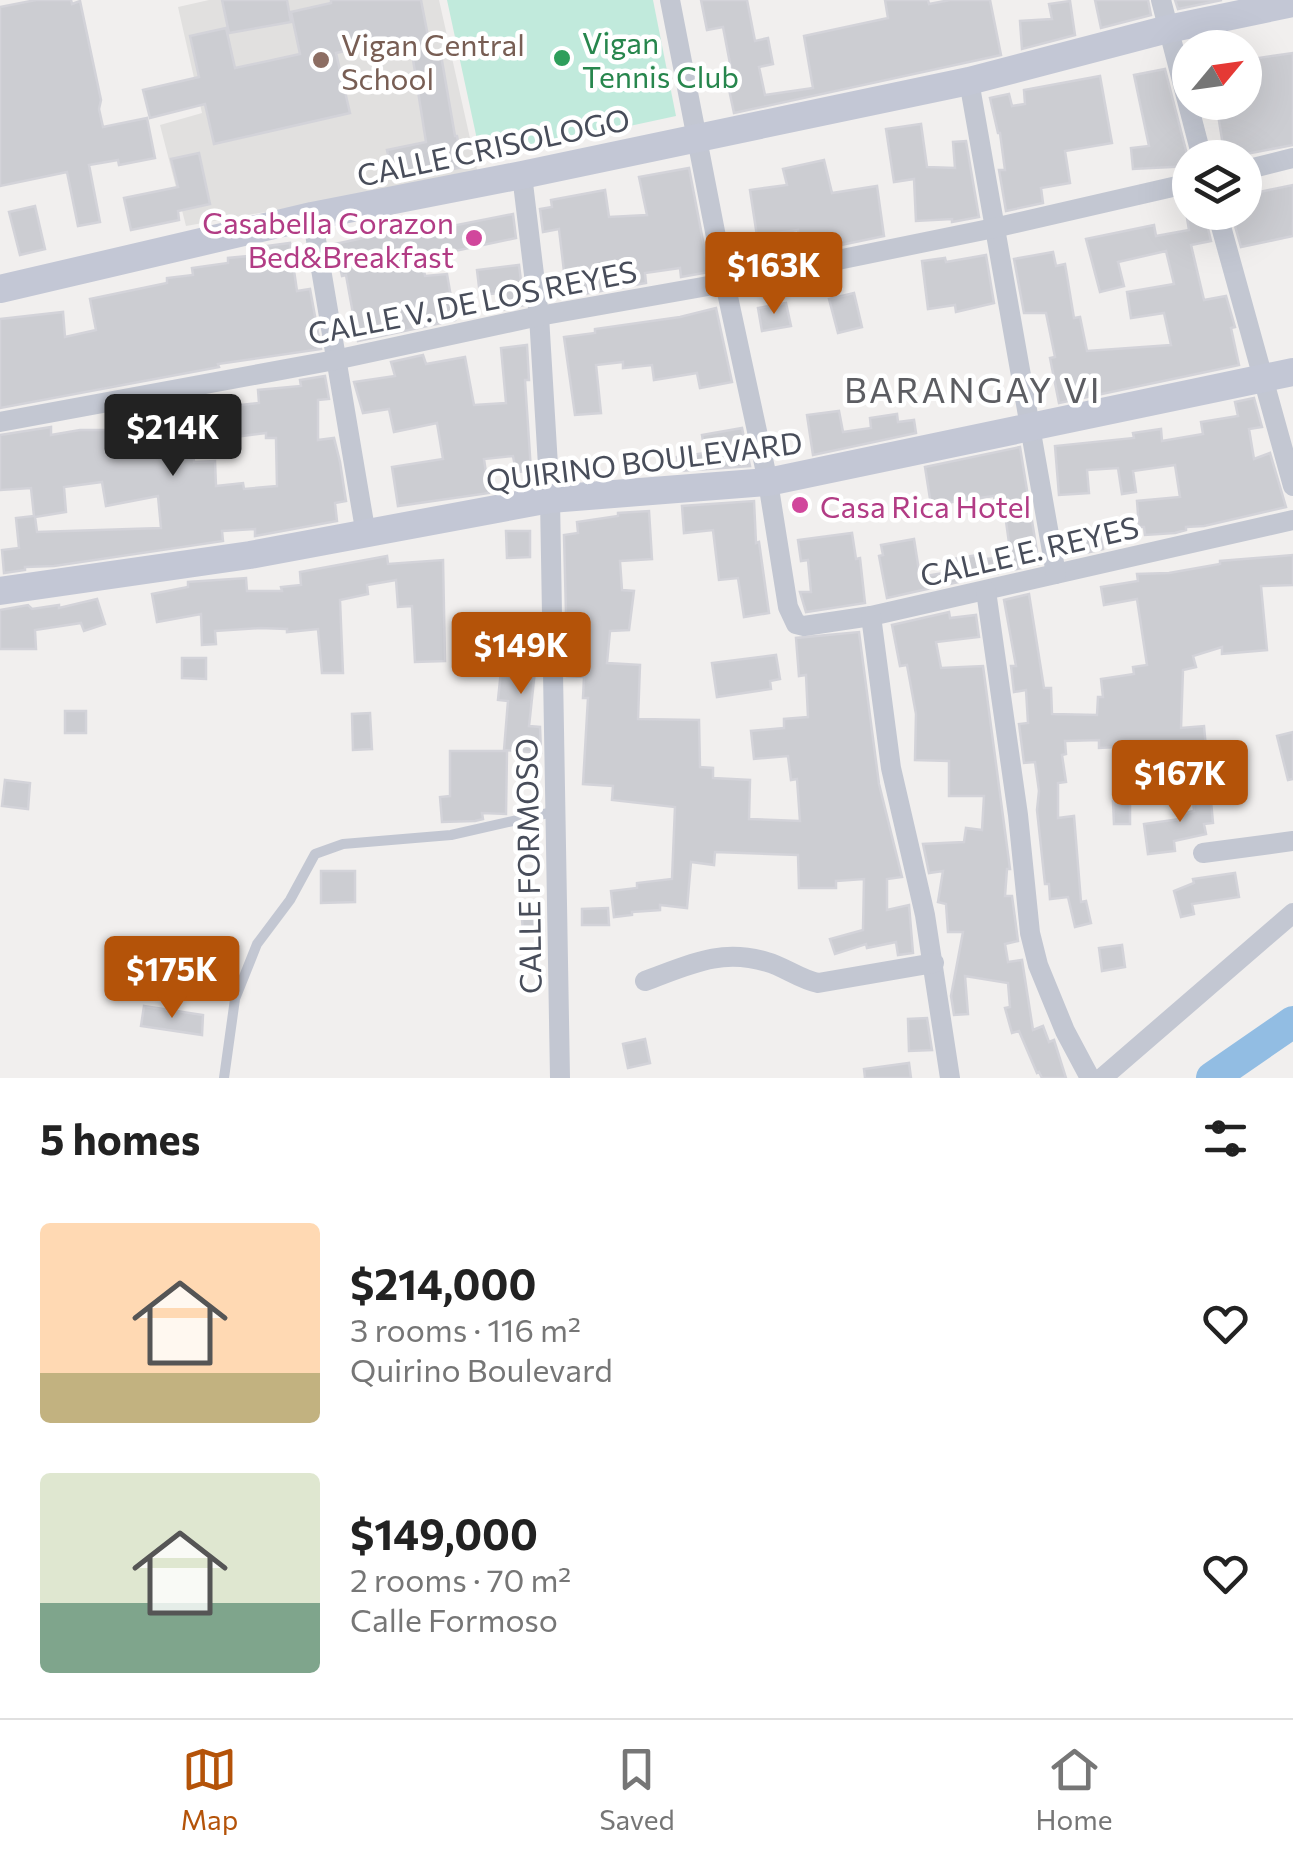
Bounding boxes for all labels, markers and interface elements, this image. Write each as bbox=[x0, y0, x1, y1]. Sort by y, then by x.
place label: Vigan Tennis Club bbox=[582, 23, 739, 94]
place label: Vigan Central School bbox=[341, 25, 525, 96]
north arrow bbox=[1172, 30, 1262, 120]
map controls bbox=[1172, 30, 1262, 230]
marker: Vigan Tennis Club bbox=[551, 47, 573, 69]
marker: Vigan Central School bbox=[310, 49, 332, 71]
street label: CALLE CRISOLOGO bbox=[353, 99, 633, 193]
button: layers bbox=[1172, 140, 1262, 230]
place label: Casabella Corazon Bed&Breakfast bbox=[202, 203, 454, 274]
marker: Casabella Corazon Bed&Breakfast bbox=[463, 227, 485, 249]
pin: $163K bbox=[704, 232, 844, 317]
text: $163K bbox=[727, 244, 821, 284]
street label: CALLE V. DE LOS REYES bbox=[305, 251, 639, 351]
district label: BARANGAY VI bbox=[844, 367, 1102, 410]
pin: $214K bbox=[103, 394, 243, 479]
text: $214K bbox=[126, 406, 220, 446]
street label: QUIRINO BOULEVARD bbox=[484, 422, 804, 498]
place label: Casa Rica Hotel bbox=[820, 487, 1031, 524]
marker: Casa Rica Hotel bbox=[789, 494, 811, 516]
street label: CALLE E. REYES bbox=[916, 507, 1142, 593]
pin: $149K bbox=[451, 612, 591, 697]
text: $149K bbox=[474, 624, 568, 664]
street label: CALLE FORMOSO bbox=[506, 738, 548, 994]
pin: $167K bbox=[1110, 740, 1250, 825]
text: $167K bbox=[1134, 752, 1226, 792]
pin: $175K bbox=[102, 936, 242, 1021]
text: $175K bbox=[126, 948, 218, 988]
icon: filters bbox=[1198, 1111, 1253, 1166]
text: 5 homes bbox=[40, 1112, 200, 1164]
text: $214,000 bbox=[350, 1257, 536, 1309]
icon: home bbox=[120, 1263, 240, 1383]
icon: heart bbox=[1198, 1296, 1253, 1351]
text: 3 rooms · 116 m² bbox=[350, 1309, 581, 1349]
text: Quirino Boulevard bbox=[350, 1349, 613, 1389]
text: $149,000 bbox=[350, 1507, 538, 1559]
icon: home bbox=[120, 1513, 240, 1633]
icon: heart bbox=[1198, 1546, 1253, 1601]
text: 2 rooms · 70 m² bbox=[350, 1559, 571, 1599]
text: Calle Formoso bbox=[350, 1599, 558, 1639]
tab: Map bbox=[180, 1742, 238, 1836]
tab: Saved bbox=[599, 1742, 675, 1836]
tab: Home bbox=[1036, 1742, 1113, 1836]

